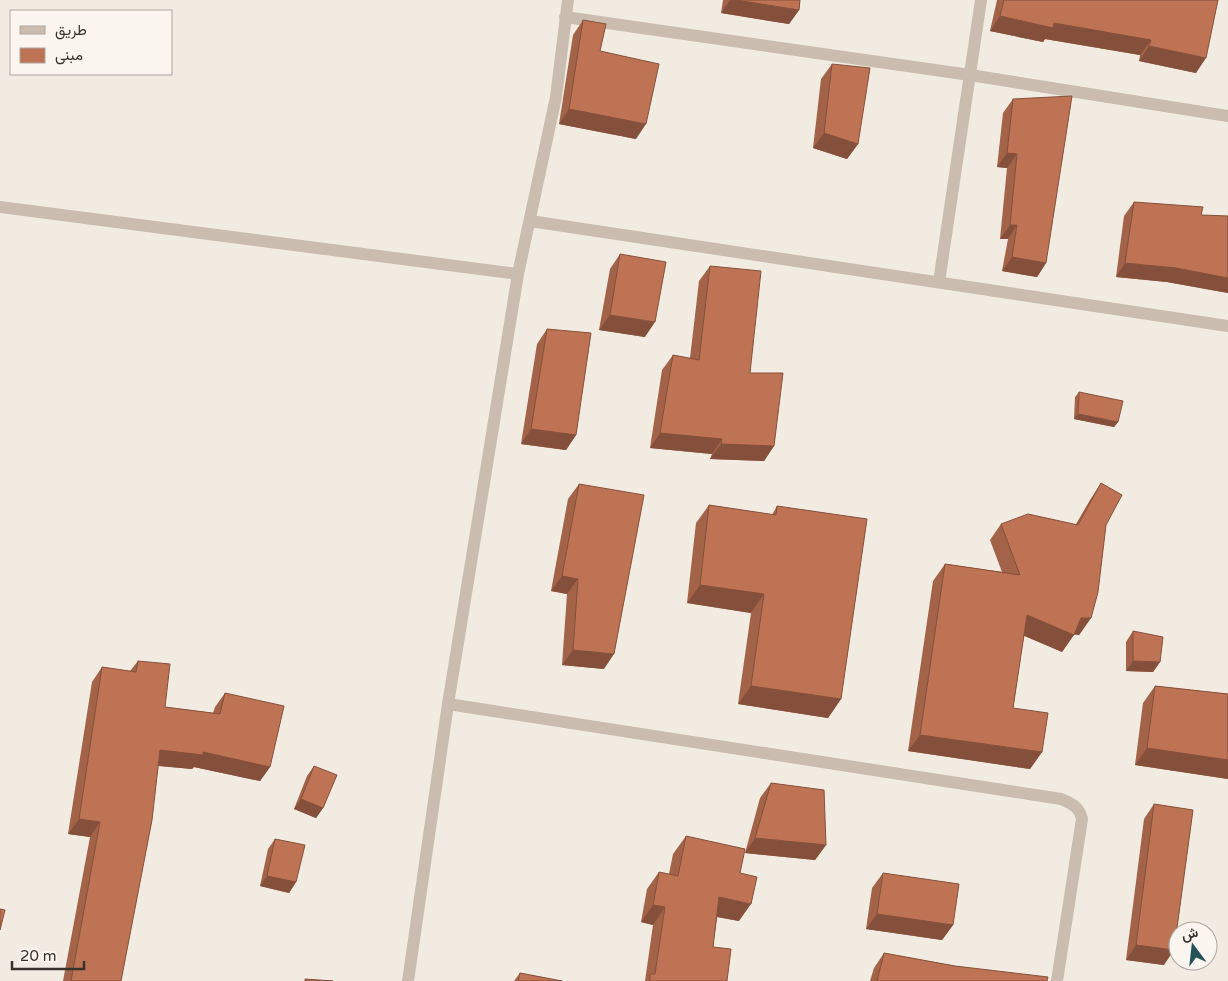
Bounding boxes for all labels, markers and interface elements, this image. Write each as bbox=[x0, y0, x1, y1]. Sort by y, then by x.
legend bbox=[10, 10, 172, 75]
text: طريق bbox=[55, 21, 87, 40]
text: مبنى bbox=[55, 46, 83, 65]
north arrow bbox=[1168, 921, 1218, 971]
text: ش bbox=[1179, 923, 1200, 944]
scale bar bbox=[12, 938, 85, 970]
text: 20 m bbox=[20, 947, 57, 965]

